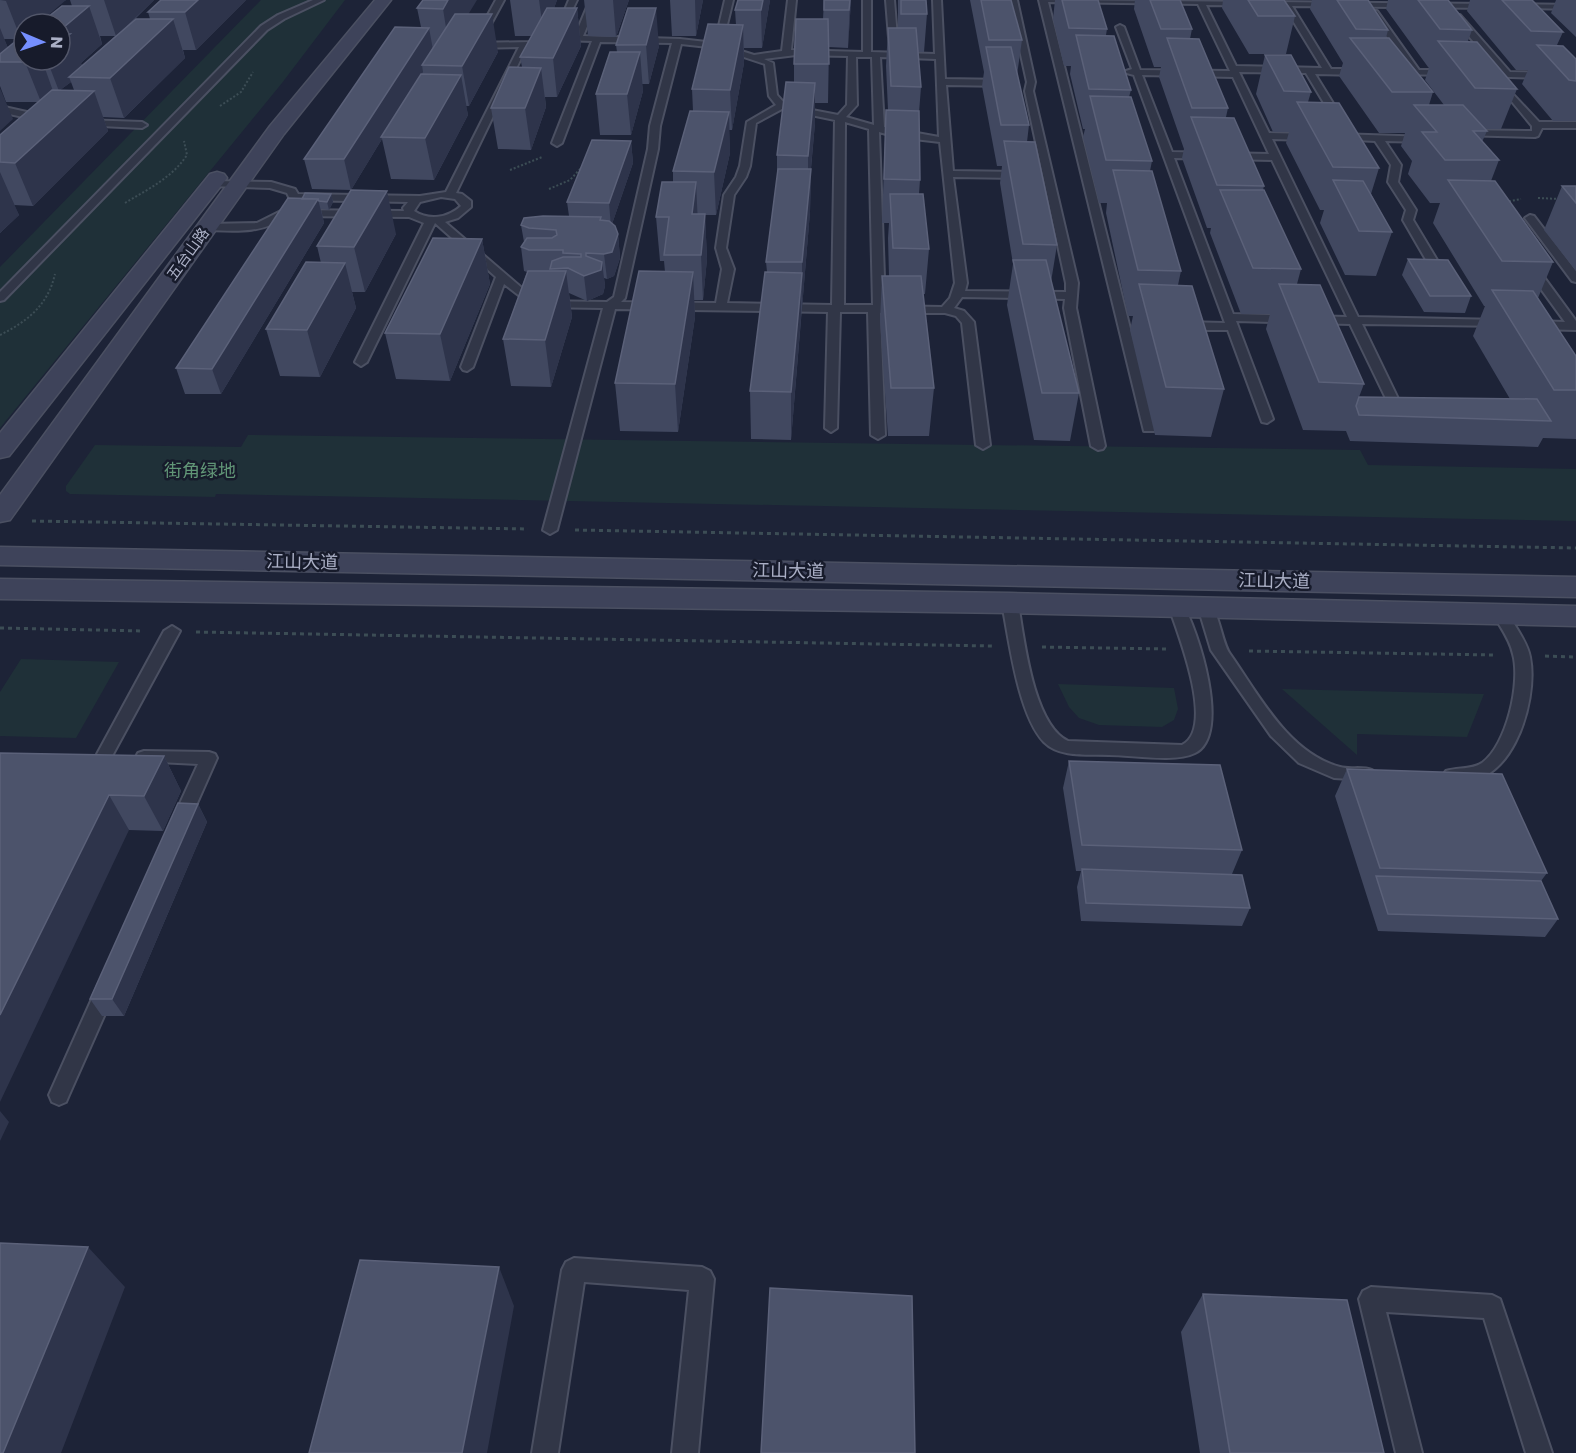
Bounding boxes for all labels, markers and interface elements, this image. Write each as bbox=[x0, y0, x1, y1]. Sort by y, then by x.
north arrow bbox=[12, 12, 72, 72]
text: N bbox=[45, 36, 68, 49]
street label: 五台山路 bbox=[161, 223, 214, 284]
park label: 街角绿地 bbox=[164, 458, 236, 483]
street label: 江山大道 bbox=[266, 548, 338, 575]
street label: 江山大道 bbox=[752, 557, 824, 584]
street label: 江山大道 bbox=[1238, 567, 1310, 594]

